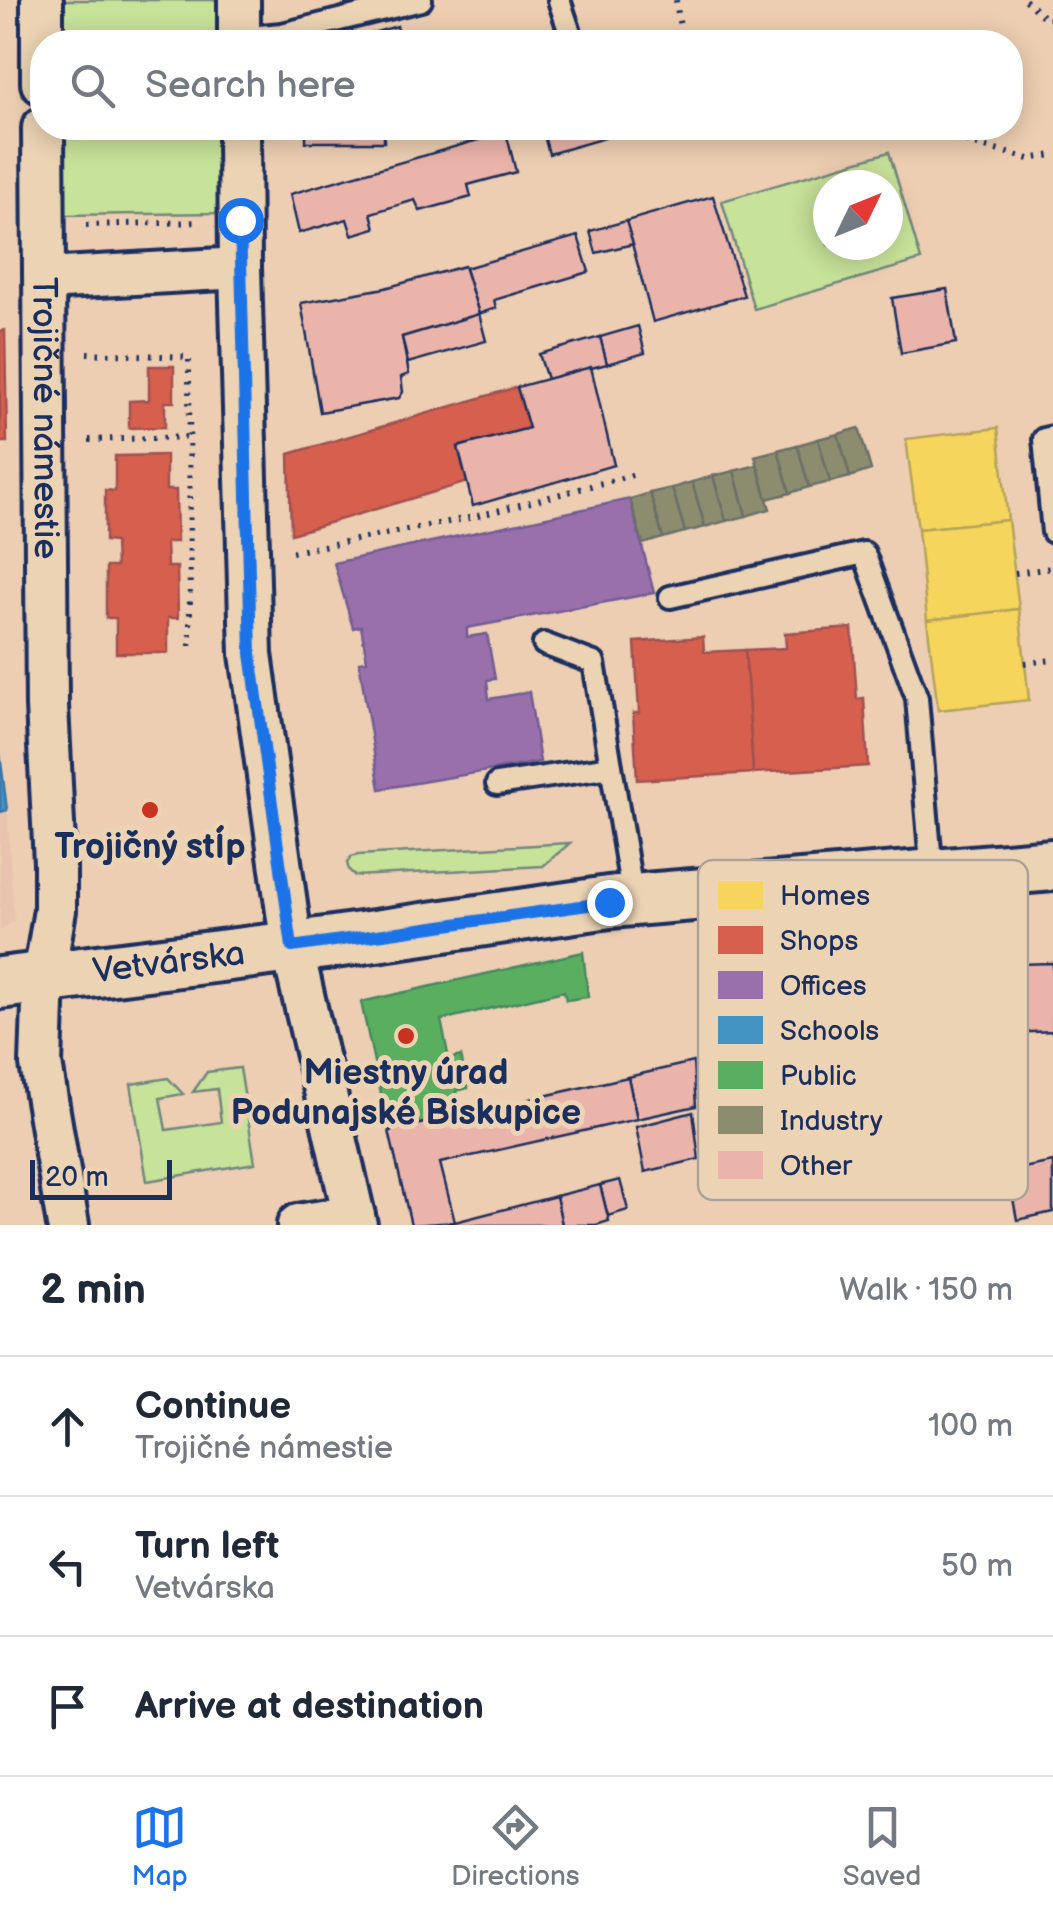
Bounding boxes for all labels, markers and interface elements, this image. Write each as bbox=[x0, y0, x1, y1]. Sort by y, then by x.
search box bbox=[30, 30, 1023, 140]
icon: search bbox=[65, 58, 120, 113]
text: Search here bbox=[145, 63, 356, 108]
north arrow bbox=[813, 170, 903, 260]
route start bbox=[218, 198, 264, 244]
street label: Trojičné námestie bbox=[23, 277, 67, 559]
marker: Trojičný stĺp bbox=[139, 799, 161, 821]
place label: Trojičný stĺp bbox=[54, 825, 246, 869]
legend bbox=[698, 860, 1028, 1200]
route end bbox=[587, 880, 633, 926]
text: Homes bbox=[780, 880, 870, 913]
text: Shops bbox=[780, 925, 859, 958]
street label: Vetvárska bbox=[90, 932, 247, 993]
text: Offices bbox=[780, 970, 867, 1003]
text: Schools bbox=[780, 1015, 879, 1048]
marker: Miestny úrad Podunajské Biskupice bbox=[395, 1025, 417, 1047]
place label: Miestny úrad Podunajské Biskupice bbox=[231, 1052, 581, 1135]
text: Public bbox=[780, 1060, 857, 1093]
text: Industry bbox=[780, 1105, 883, 1138]
text: Other bbox=[780, 1150, 853, 1183]
scale bar bbox=[30, 1155, 172, 1200]
text: 20 m bbox=[45, 1161, 109, 1194]
text: 2 min bbox=[40, 1265, 146, 1316]
text: Walk · 150 m bbox=[839, 1271, 1013, 1310]
text: Continue bbox=[135, 1384, 291, 1429]
icon: ahead bbox=[40, 1399, 95, 1454]
text: 100 m bbox=[928, 1407, 1013, 1446]
text: Trojičné námestie bbox=[135, 1429, 393, 1468]
text: Turn left bbox=[135, 1524, 279, 1569]
icon: left bbox=[40, 1539, 95, 1594]
text: 50 m bbox=[941, 1547, 1013, 1586]
text: Vetvárska bbox=[135, 1569, 275, 1608]
icon: arrive bbox=[40, 1679, 95, 1734]
text: Arrive at destination bbox=[135, 1684, 484, 1729]
tab: Map bbox=[132, 1800, 188, 1893]
tab: Directions bbox=[451, 1800, 580, 1893]
tab: Saved bbox=[843, 1800, 921, 1893]

